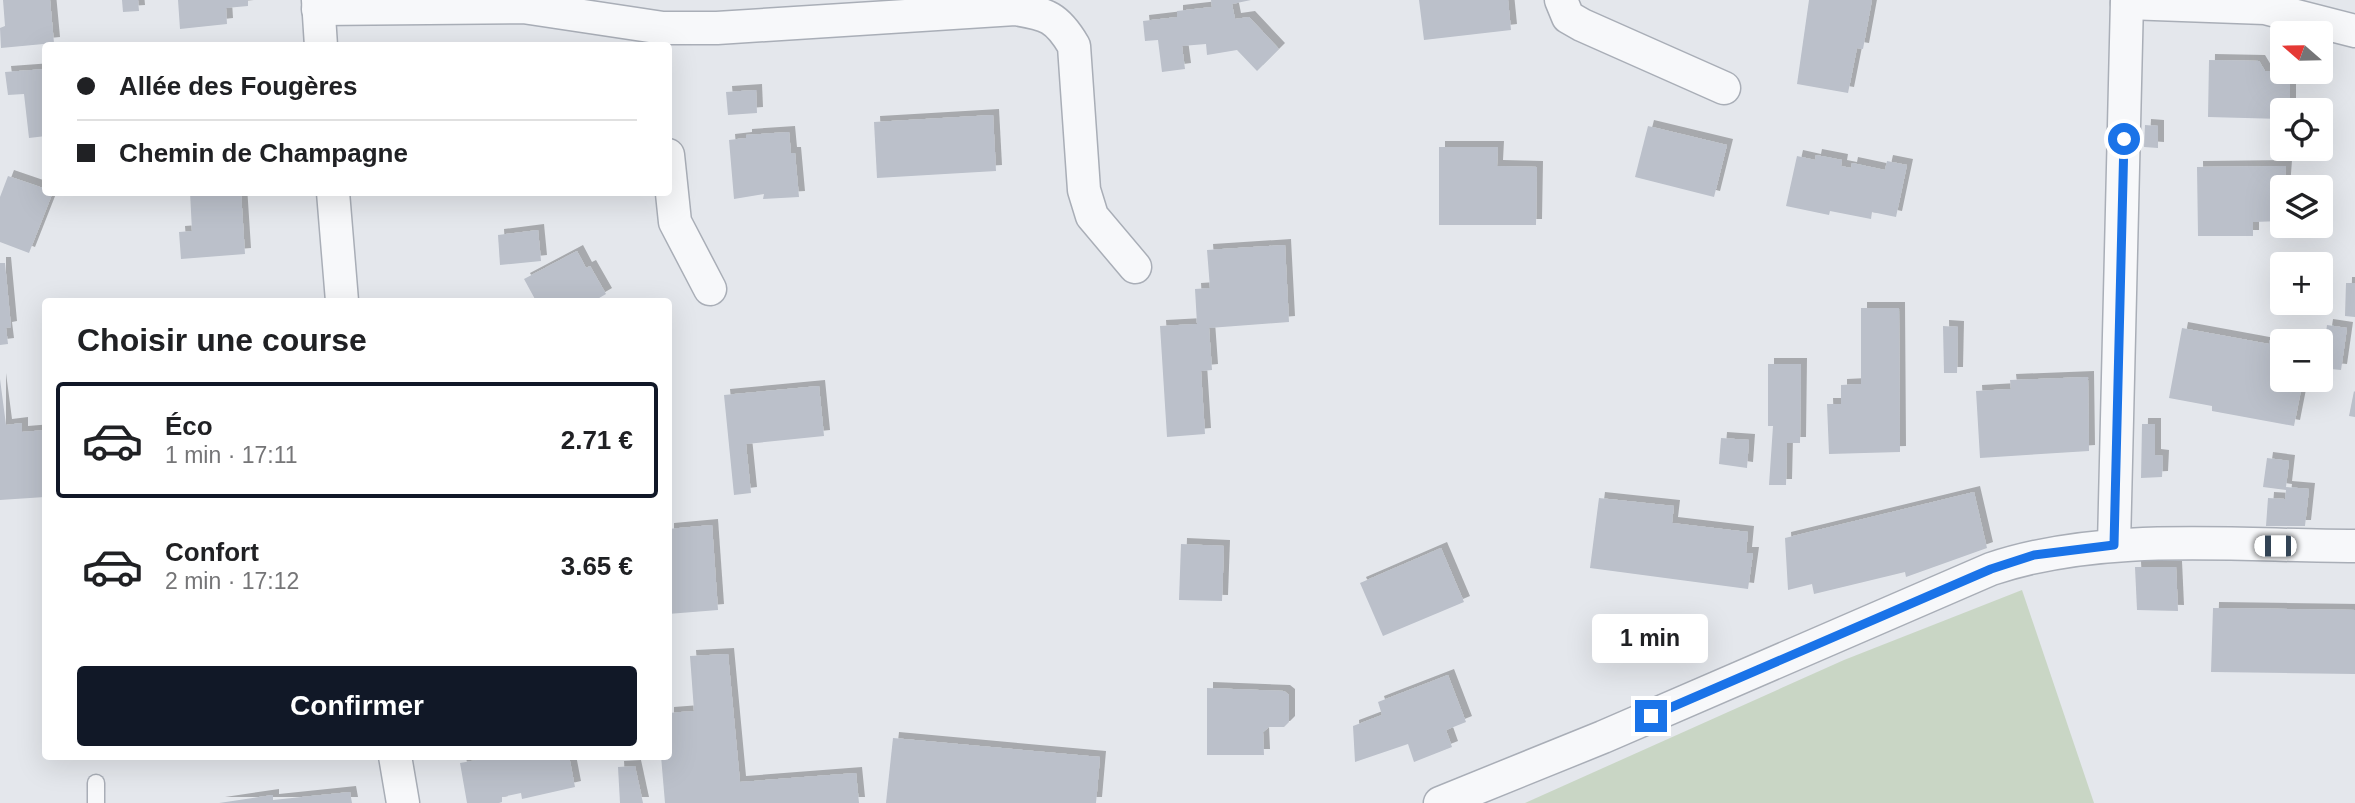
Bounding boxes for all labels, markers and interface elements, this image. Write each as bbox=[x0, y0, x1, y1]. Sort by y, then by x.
north arrow bbox=[2270, 21, 2333, 84]
map controls bbox=[2270, 21, 2333, 392]
text: Allée des Fougères bbox=[119, 71, 357, 101]
button: locate bbox=[2270, 98, 2333, 161]
route start bbox=[2108, 123, 2140, 155]
text: Chemin de Champagne bbox=[119, 138, 408, 168]
button: layers bbox=[2270, 175, 2333, 238]
button: + bbox=[2270, 252, 2333, 315]
text: Choisir une course bbox=[77, 322, 367, 358]
button: − bbox=[2270, 329, 2333, 392]
icon: car bbox=[81, 409, 144, 472]
text: Éco bbox=[165, 411, 213, 441]
text: 2.71 € bbox=[561, 425, 633, 455]
text: 1 min · 17:11 bbox=[165, 442, 298, 468]
icon: car bbox=[81, 535, 144, 598]
car bbox=[2255, 536, 2297, 557]
text: Confort bbox=[165, 537, 259, 567]
text: 3.65 € bbox=[561, 551, 633, 581]
text: 2 min · 17:12 bbox=[165, 568, 299, 594]
callout: 1 min bbox=[1593, 614, 1709, 664]
text: 1 min bbox=[1620, 625, 1680, 651]
button: Confirmer bbox=[77, 666, 637, 746]
route end bbox=[1635, 700, 1667, 732]

